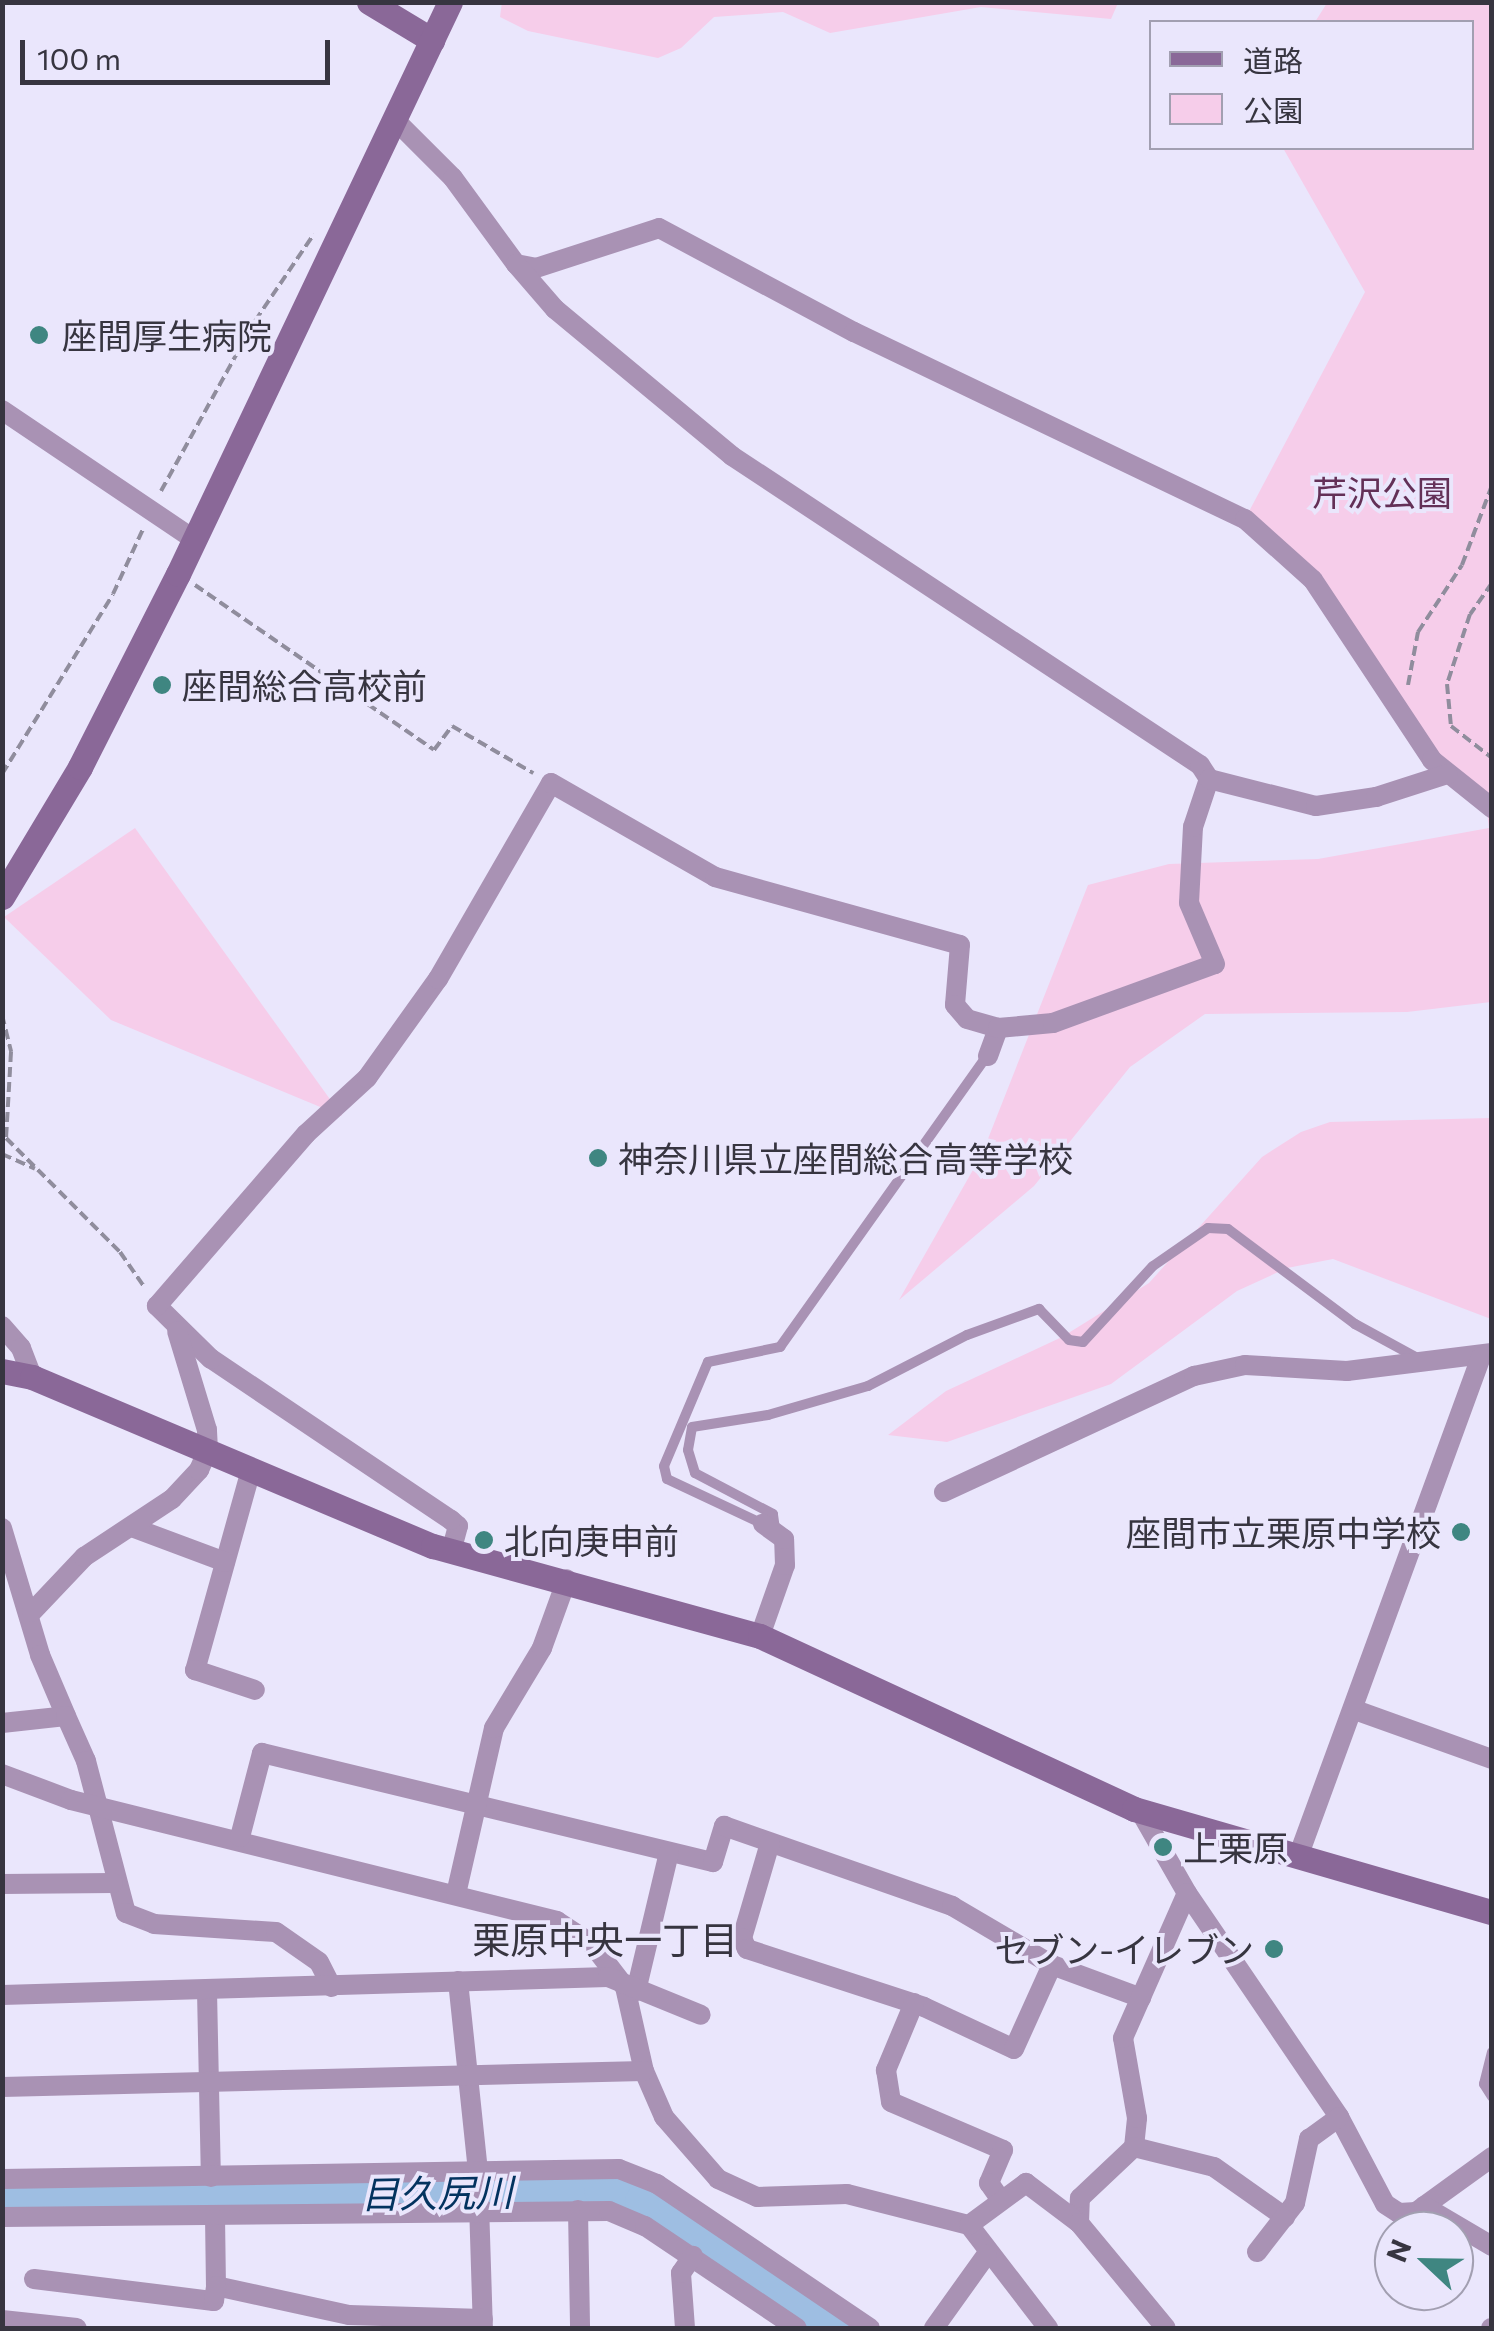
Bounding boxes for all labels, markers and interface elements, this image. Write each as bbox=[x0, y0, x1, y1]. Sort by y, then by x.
scale bar bbox=[25, 20, 335, 82]
legend bbox=[1149, 20, 1474, 150]
text: 100 m bbox=[37, 39, 121, 76]
text: 道路 bbox=[1243, 41, 1303, 78]
text: 公園 bbox=[1243, 91, 1303, 128]
place label: 座間厚生病院 bbox=[62, 314, 272, 356]
marker: 座間厚生病院 bbox=[26, 322, 52, 348]
park label: 芹沢公園 bbox=[1312, 471, 1452, 513]
place label: 座間総合高校前 bbox=[182, 664, 427, 706]
marker: 座間総合高校前 bbox=[151, 674, 173, 696]
place label: 神奈川県立座間総合高等学校 bbox=[618, 1137, 1073, 1179]
marker: 神奈川県立座間総合高等学校 bbox=[587, 1147, 609, 1169]
place label: 座間市立栗原中学校 bbox=[1126, 1511, 1441, 1553]
place label: 北向庚申前 bbox=[504, 1519, 679, 1561]
marker: 座間市立栗原中学校 bbox=[1450, 1521, 1472, 1543]
marker: 北向庚申前 bbox=[473, 1529, 495, 1551]
place label: 上栗原 bbox=[1183, 1826, 1288, 1868]
marker: 上栗原 bbox=[1152, 1836, 1174, 1858]
district label: 栗原中央一丁目 bbox=[472, 1916, 738, 1962]
place label: セブン-イレブン bbox=[994, 1928, 1254, 1970]
marker: セブン-イレブン bbox=[1263, 1938, 1285, 1960]
water label: 目久尻川 bbox=[361, 2168, 513, 2216]
north arrow bbox=[1374, 2211, 1474, 2311]
text: N bbox=[1378, 2234, 1418, 2267]

